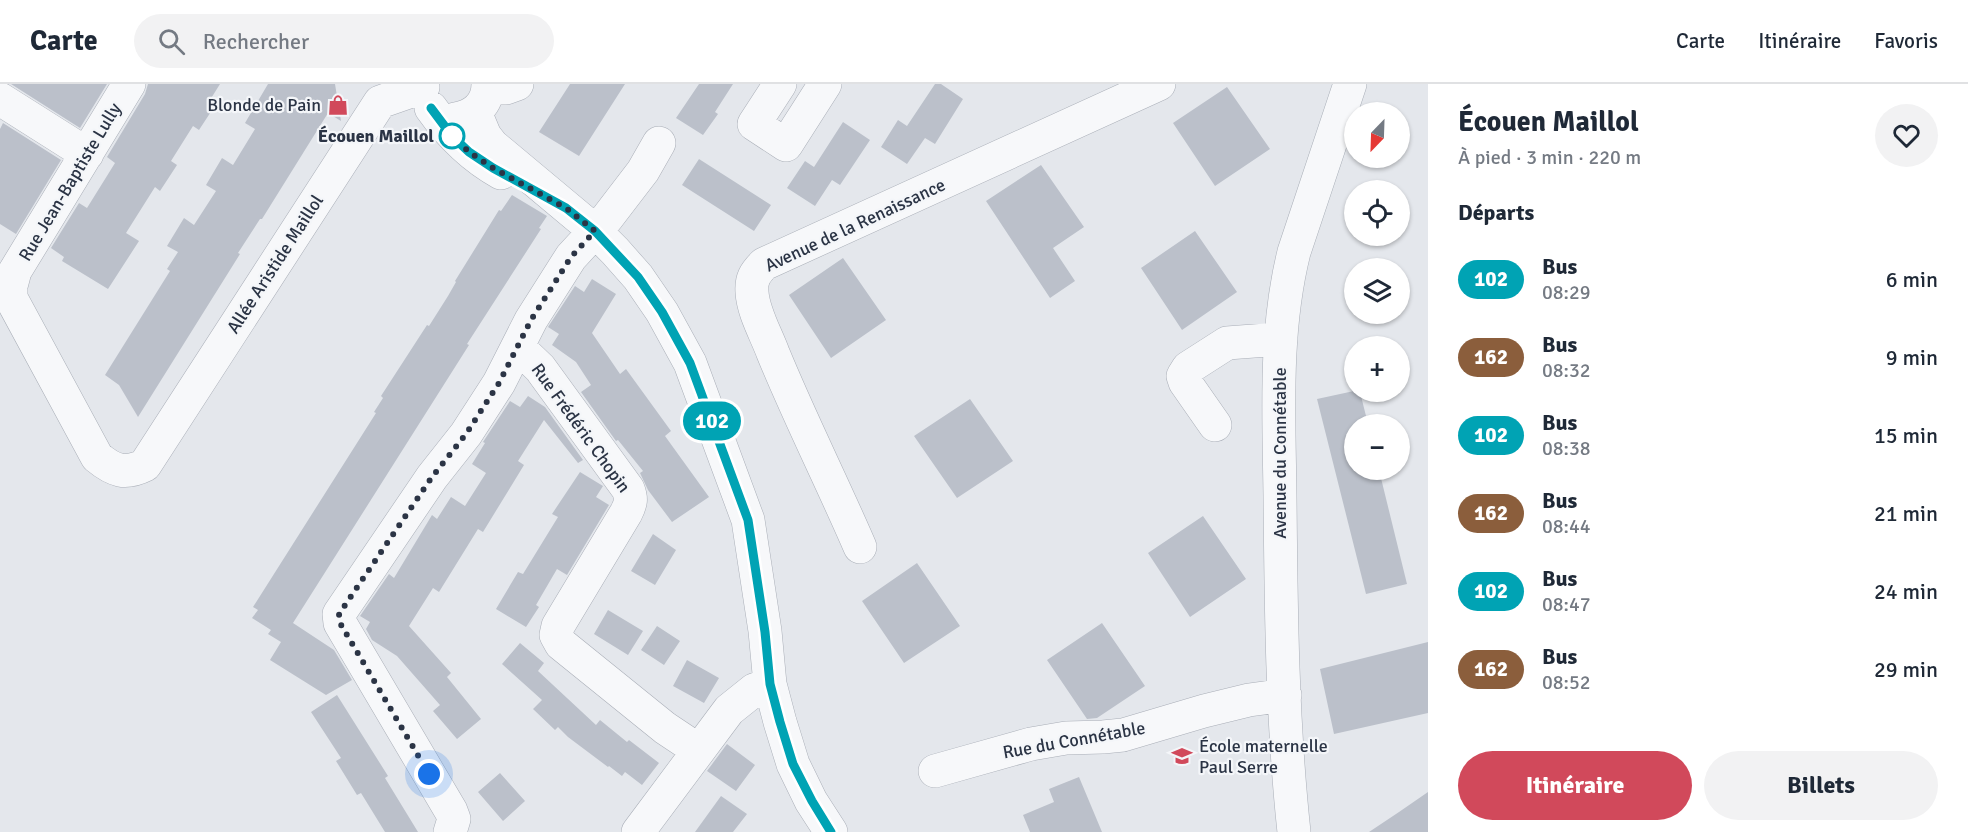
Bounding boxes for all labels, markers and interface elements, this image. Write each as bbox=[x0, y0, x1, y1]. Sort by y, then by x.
search box bbox=[134, 14, 554, 68]
text: Carte bbox=[30, 24, 98, 58]
icon: search bbox=[155, 25, 188, 58]
text: Rechercher bbox=[203, 28, 309, 55]
text: Carte bbox=[1676, 28, 1725, 54]
text: Itinéraire bbox=[1758, 28, 1841, 54]
text: Favoris bbox=[1874, 28, 1938, 54]
shop icon: Blonde de Pain bbox=[326, 93, 350, 117]
place label: Blonde de Pain bbox=[207, 94, 321, 116]
street label: Rue Jean-Baptiste Lully bbox=[14, 98, 126, 265]
north arrow bbox=[1344, 102, 1410, 168]
map controls bbox=[1344, 102, 1410, 480]
button: heart bbox=[1875, 104, 1938, 167]
text: Écouen Maillol bbox=[1458, 105, 1639, 139]
marker: Écouen Maillol bbox=[439, 123, 465, 149]
place label: Écouen Maillol bbox=[318, 125, 434, 147]
text: À pied · 3 min · 220 m bbox=[1458, 145, 1641, 170]
street label: Avenue de la Renaissance bbox=[761, 173, 949, 277]
button: locate bbox=[1344, 180, 1410, 246]
street label: Allée Aristide Maillol bbox=[222, 191, 328, 337]
text: Départs bbox=[1458, 199, 1534, 226]
text: Bus bbox=[1542, 253, 1577, 280]
button: layers bbox=[1344, 258, 1410, 324]
text: 102 bbox=[1474, 266, 1508, 292]
text: 6 min bbox=[1886, 266, 1938, 293]
text: 08:29 bbox=[1542, 280, 1591, 305]
text: Bus bbox=[1542, 331, 1577, 358]
button: + bbox=[1344, 336, 1410, 402]
text: 162 bbox=[1474, 344, 1508, 370]
text: 9 min bbox=[1886, 344, 1938, 371]
text: 08:32 bbox=[1542, 358, 1591, 383]
street label: Rue Frédéric Chopin bbox=[527, 359, 635, 497]
street label: Avenue du Connétable bbox=[1269, 367, 1291, 539]
line badge: 102 bbox=[678, 402, 746, 440]
text: 102 bbox=[695, 408, 729, 434]
text: Bus bbox=[1542, 409, 1577, 436]
button: − bbox=[1344, 414, 1410, 480]
text: 102 bbox=[1474, 422, 1508, 448]
text: 15 min bbox=[1874, 422, 1938, 449]
text: 08:38 bbox=[1542, 436, 1591, 461]
text: Bus bbox=[1542, 487, 1577, 514]
text: 162 bbox=[1474, 500, 1508, 526]
text: 21 min bbox=[1874, 500, 1938, 527]
text: 08:44 bbox=[1542, 514, 1591, 539]
text: Bus bbox=[1542, 565, 1577, 592]
text: 102 bbox=[1474, 578, 1508, 604]
text: 24 min bbox=[1874, 578, 1938, 605]
text: 08:47 bbox=[1542, 592, 1591, 617]
text: Bus bbox=[1542, 643, 1577, 670]
text: 162 bbox=[1474, 656, 1508, 682]
text: 29 min bbox=[1874, 656, 1938, 683]
text: 08:52 bbox=[1542, 670, 1591, 695]
street label: Rue du Connétable bbox=[1001, 717, 1147, 763]
place label: École maternelle Paul Serre bbox=[1199, 735, 1328, 778]
school or university icon: École maternelle Paul Serre bbox=[1170, 744, 1194, 768]
button: Itinéraire bbox=[1458, 751, 1692, 820]
button: Billets bbox=[1704, 751, 1938, 820]
your location bbox=[414, 759, 444, 789]

